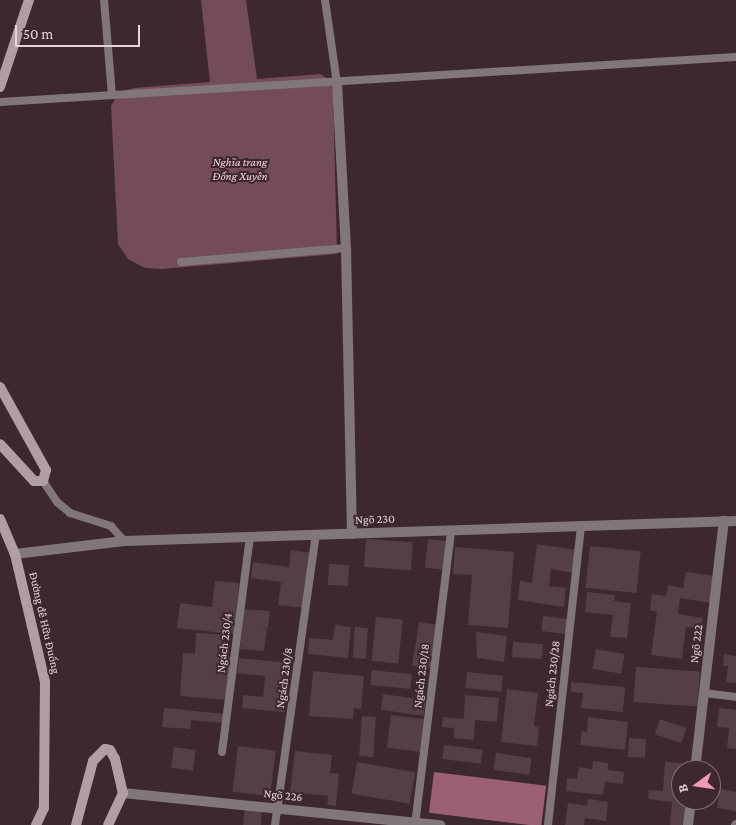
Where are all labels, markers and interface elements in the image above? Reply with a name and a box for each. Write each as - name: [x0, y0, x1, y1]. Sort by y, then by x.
- scale bar: [18, 15, 142, 47]
- text: 50 m: [23, 26, 53, 42]
- park label: Nghĩa trang Đổng Xuyên: [212, 156, 268, 184]
- street label: Ngõ 230: [355, 512, 395, 528]
- street label: Đường đê Hữu Đuống: [25, 571, 63, 675]
- street label: Ngách 230/4: [214, 612, 236, 674]
- street label: Ngõ 222: [687, 624, 707, 664]
- street label: Ngách 230/28: [542, 640, 564, 708]
- street label: Ngách 230/18: [411, 643, 433, 709]
- street label: Ngách 230/8: [274, 647, 296, 709]
- north arrow: [671, 760, 721, 810]
- text: B: [674, 782, 691, 794]
- street label: Ngõ 226: [263, 787, 303, 805]

